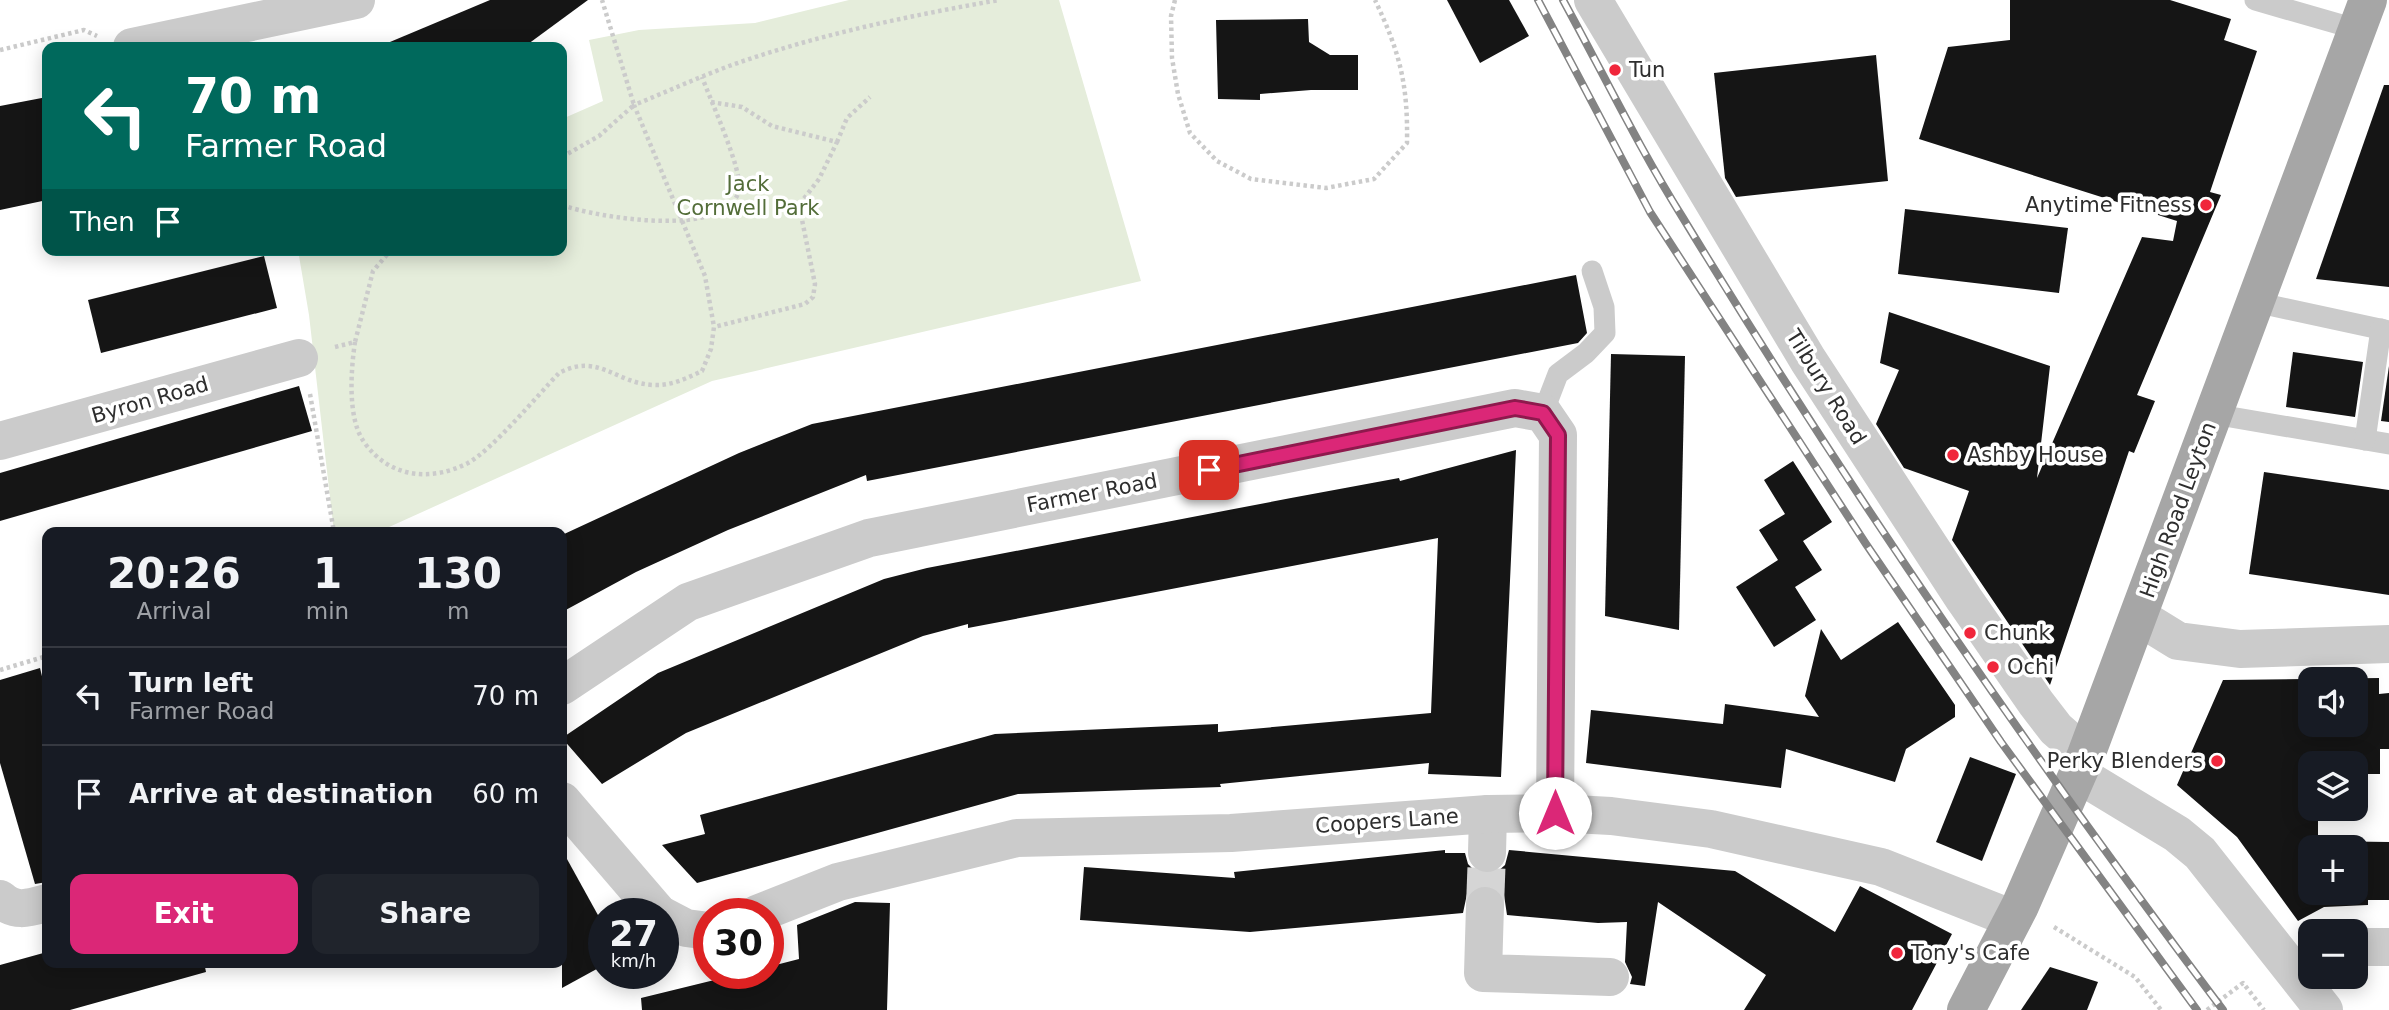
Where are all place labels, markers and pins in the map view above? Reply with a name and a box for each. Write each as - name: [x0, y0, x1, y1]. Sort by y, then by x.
- place label: Tun: [1628, 58, 1665, 82]
- marker: Tun: [1607, 62, 1623, 78]
- place label: Anytime Fitness: [2025, 193, 2192, 217]
- marker: Anytime Fitness: [2198, 197, 2214, 213]
- pin: [1179, 440, 1239, 500]
- place label: Ashby House: [1967, 443, 2104, 467]
- marker: Ashby House: [1945, 447, 1961, 463]
- place label: Chunk: [1984, 621, 2052, 645]
- marker: Chunk: [1962, 625, 1978, 641]
- place label: Ochi: [2007, 655, 2054, 679]
- marker: Ochi: [1985, 659, 2001, 675]
- place label: Perky Blenders: [2047, 749, 2203, 773]
- marker: Perky Blenders: [2209, 753, 2225, 769]
- place label: Tony's Cafe: [1910, 941, 2030, 965]
- marker: Tony's Cafe: [1889, 945, 1905, 961]

